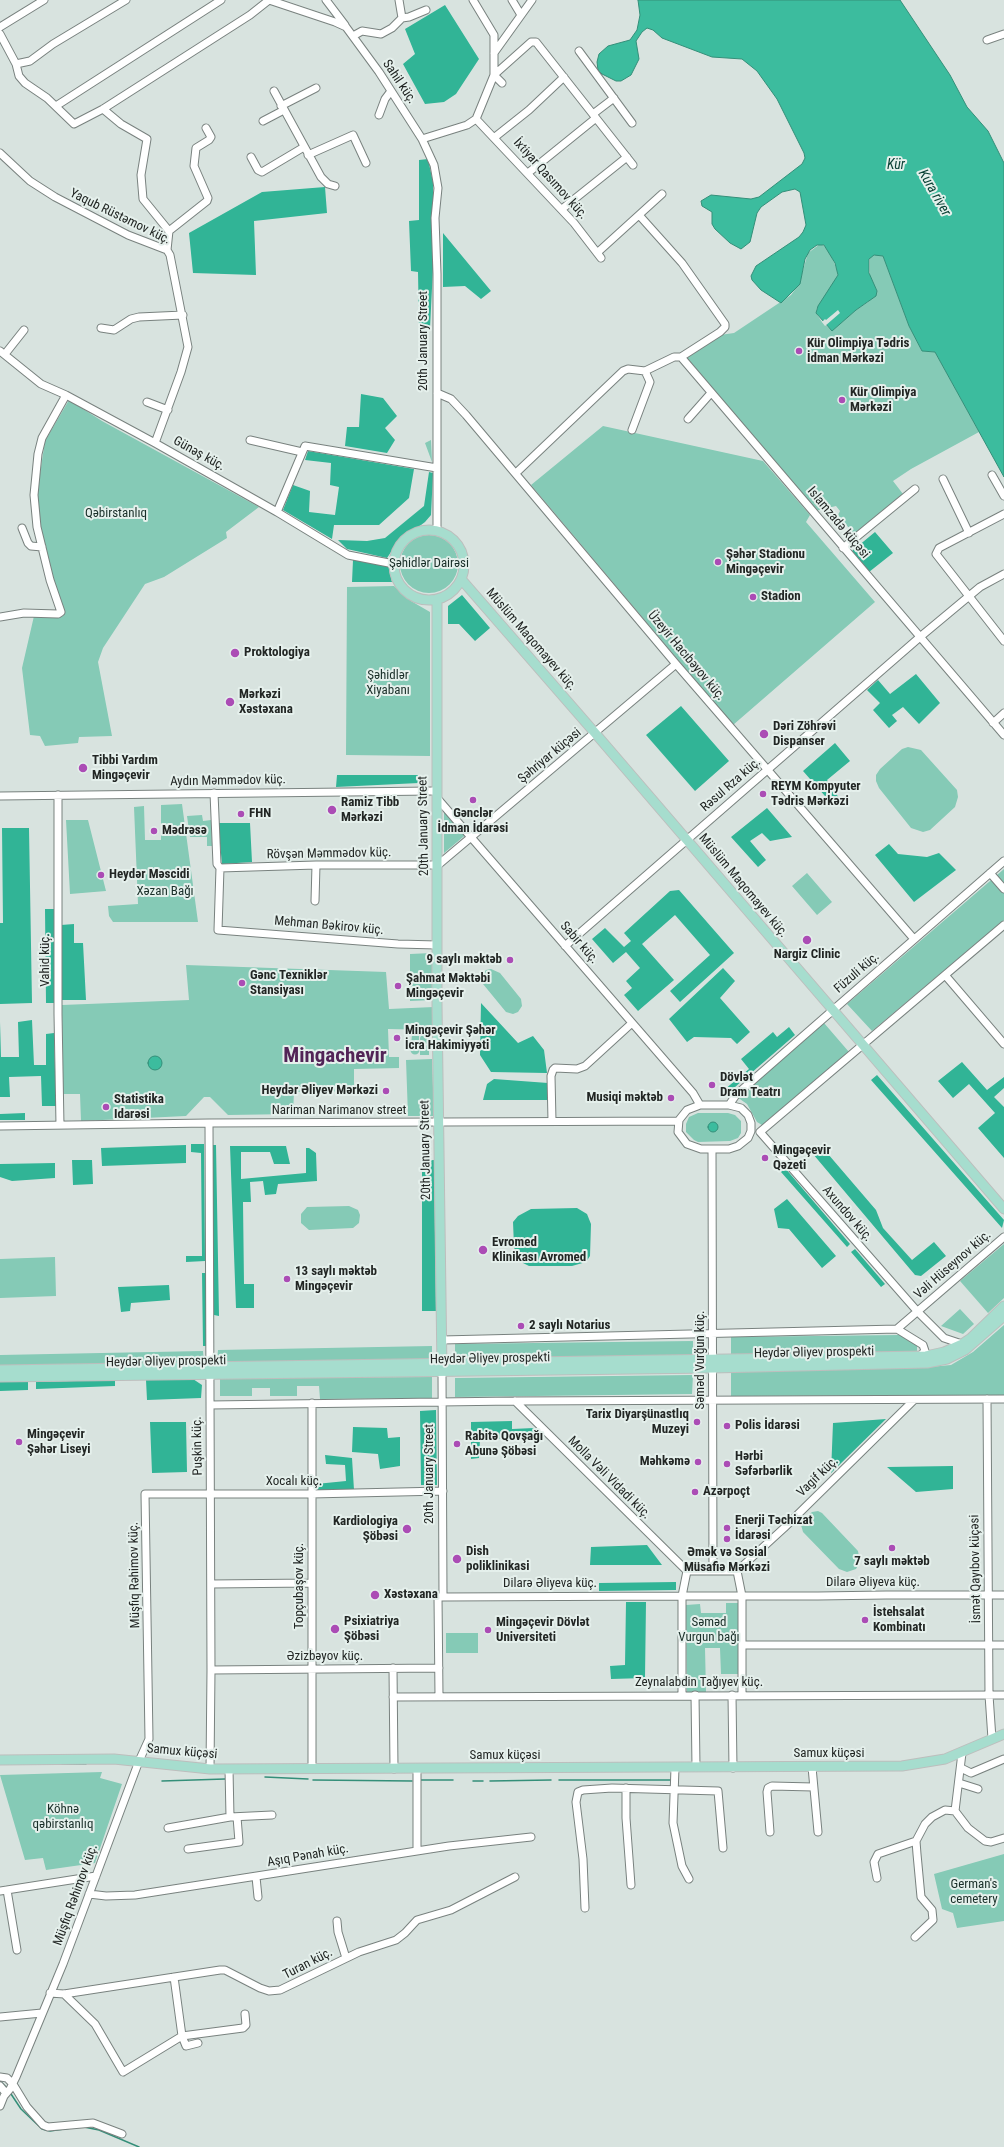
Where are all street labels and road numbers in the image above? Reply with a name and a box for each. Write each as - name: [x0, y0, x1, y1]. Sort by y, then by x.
- street label: Sahil küç.: [379, 57, 419, 107]
- street label: İxtiyar Qasımov küç.: [510, 135, 590, 223]
- street label: Yaqub Rüstəmov küç.: [67, 186, 173, 248]
- street label: 20th January Street: [416, 291, 432, 391]
- street label: Günəş küç.: [170, 433, 228, 475]
- street label: Islamzadə küçəsi: [804, 484, 872, 562]
- street label: Müslüm Maqomayev küç.: [482, 586, 580, 694]
- street label: Üzeyir Hacıbəyov küç.: [644, 608, 728, 704]
- street label: Şəhriyar küçəsi: [515, 725, 585, 787]
- street label: Rəsul Rza küç.: [698, 755, 764, 815]
- street label: Aydın Məmmədov küç.: [170, 772, 286, 790]
- street label: 20th January Street: [415, 776, 433, 876]
- street label: Müslüm Maqomayev küç.: [695, 831, 791, 941]
- street label: Rövşən Məmmədov küç.: [267, 845, 391, 863]
- street label: Mehman Bəkirov küç.: [274, 913, 384, 939]
- street label: Sabir küç.: [556, 919, 602, 967]
- street label: Vahid küç.: [38, 933, 54, 987]
- street label: Füzuli küç.: [831, 949, 883, 997]
- street label: 20th January Street: [417, 1100, 435, 1200]
- street label: Nariman Narimanov street: [272, 1103, 406, 1119]
- street label: Axundov küç.: [819, 1183, 875, 1245]
- street label: Vəli Hüseynov küç.: [911, 1227, 995, 1303]
- street label: Səməd Vurğun küç.: [693, 1311, 709, 1409]
- street label: Heydər Əliyev prospekti: [754, 1344, 874, 1362]
- street label: Heydər Əliyev prospekti: [430, 1350, 550, 1368]
- street label: Heydər Əliyev prospekti: [106, 1353, 226, 1371]
- street label: Puşkin küç.: [190, 1416, 206, 1476]
- street label: 20th January Street: [422, 1424, 438, 1524]
- street label: Molla Vəli Vidadi küç.: [564, 1433, 654, 1523]
- street label: Vagif küç.: [794, 1454, 842, 1500]
- street label: Xocalı küç.: [266, 1474, 322, 1490]
- street label: İsmət Qayıbov küçəsi: [967, 1514, 985, 1624]
- street label: Müşfiq Rəhimov küç.: [126, 1522, 144, 1628]
- street label: Topçubaşov küç.: [292, 1543, 308, 1629]
- street label: Dilarə Əliyeva küç.: [826, 1575, 920, 1591]
- street label: Dilarə Əliyeva küç.: [503, 1576, 597, 1592]
- street label: Əzizbəyov küç.: [287, 1649, 363, 1665]
- street label: Zeynalabdin Tağıyev küç.: [635, 1675, 763, 1691]
- street label: Samux küçəsi: [146, 1741, 218, 1763]
- street label: Samux küçəsi: [794, 1746, 864, 1762]
- street label: Samux küçəsi: [470, 1748, 540, 1764]
- street label: Aşıq Pənah küç.: [266, 1841, 350, 1871]
- street label: Müşfiq Rəhimov küç.: [50, 1842, 102, 1948]
- street label: Turan küç.: [281, 1945, 335, 1983]

